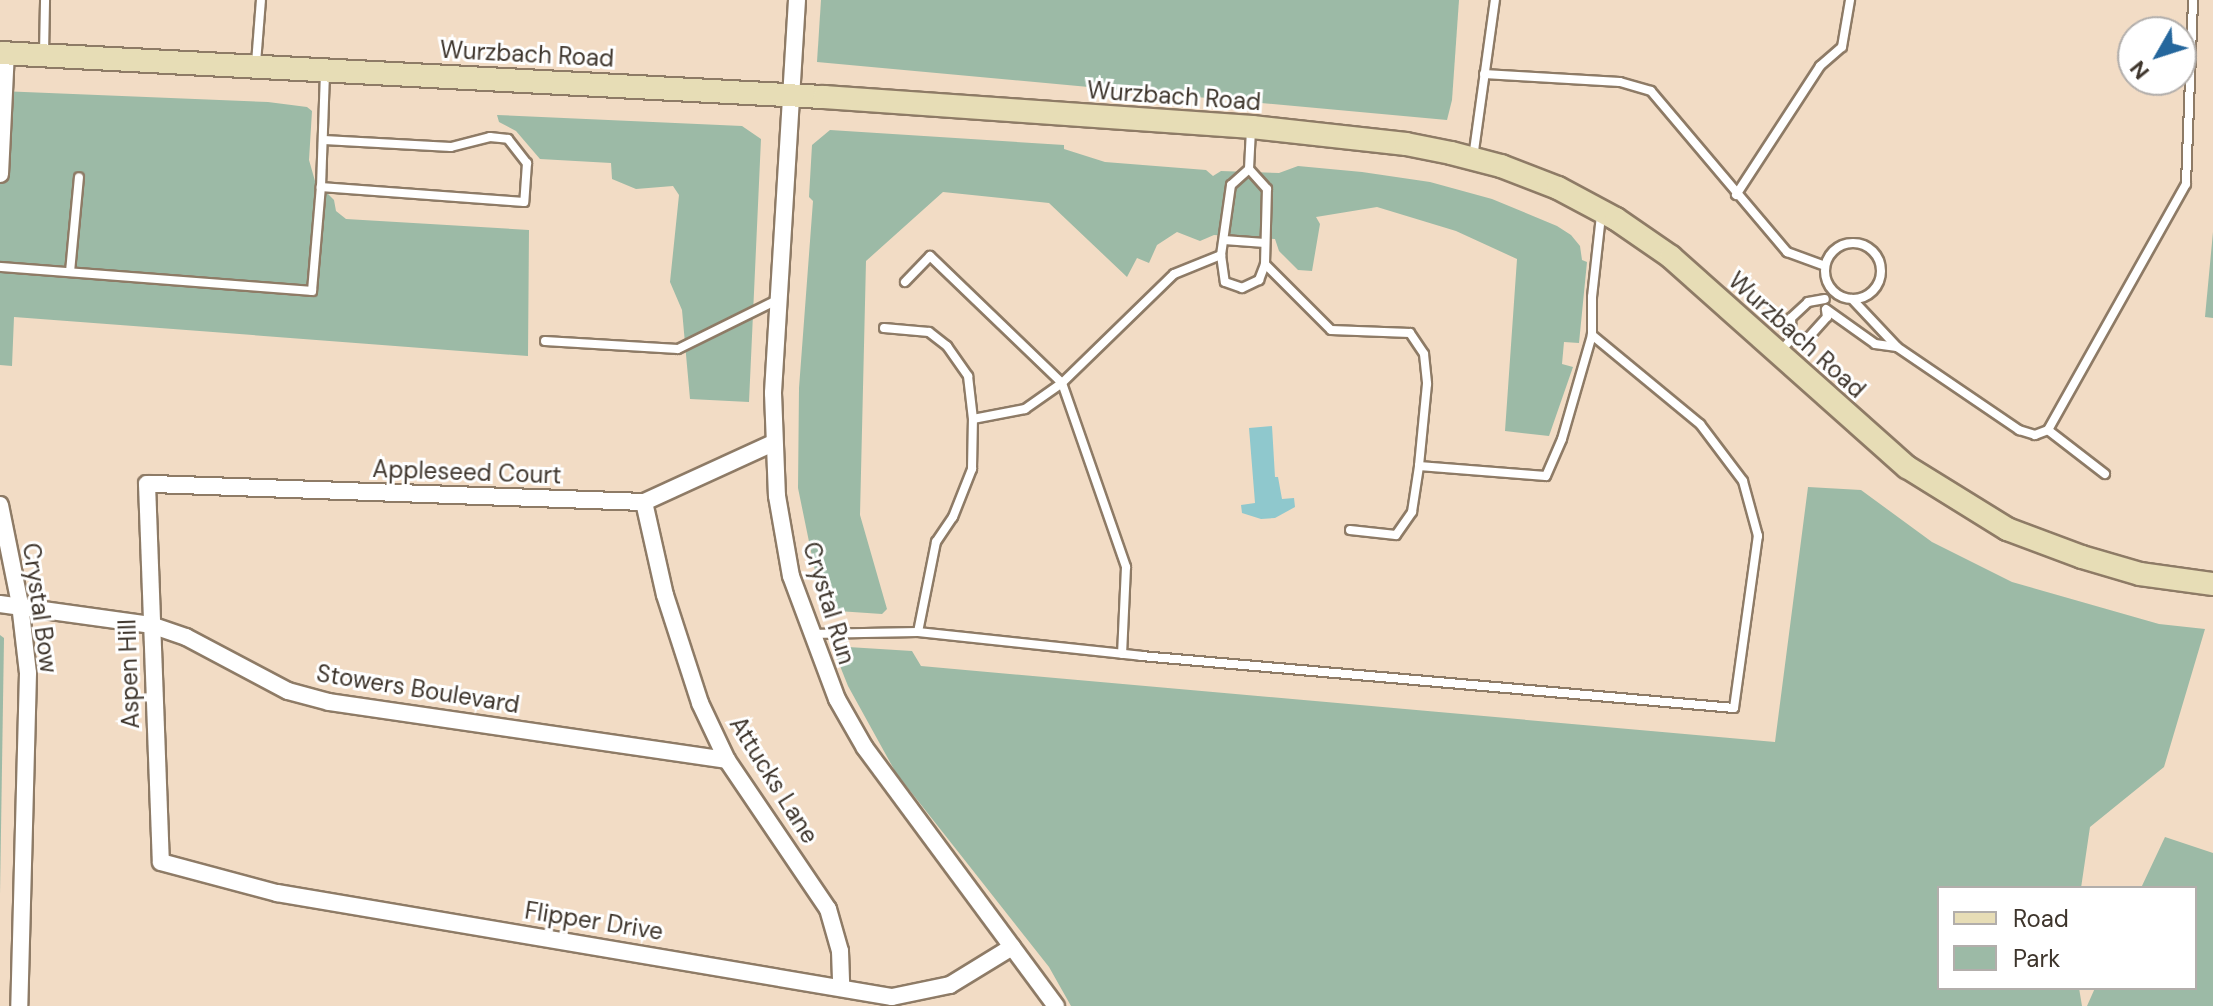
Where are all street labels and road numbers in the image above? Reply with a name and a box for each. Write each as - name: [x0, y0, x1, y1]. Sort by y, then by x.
- street label: Wurzbach Road: [439, 35, 615, 73]
- street label: Wurzbach Road: [1086, 76, 1262, 116]
- street label: Wurzbach Road: [1723, 266, 1871, 404]
- street label: Appleseed Court: [372, 454, 562, 490]
- street label: Crystal Run: [797, 538, 861, 668]
- street label: Crystal Bow: [17, 541, 63, 675]
- street label: Aspen Hill: [113, 619, 145, 729]
- street label: Stowers Boulevard: [314, 659, 522, 719]
- street label: Attucks Lane: [724, 711, 824, 849]
- street label: Flipper Drive: [523, 896, 665, 946]

